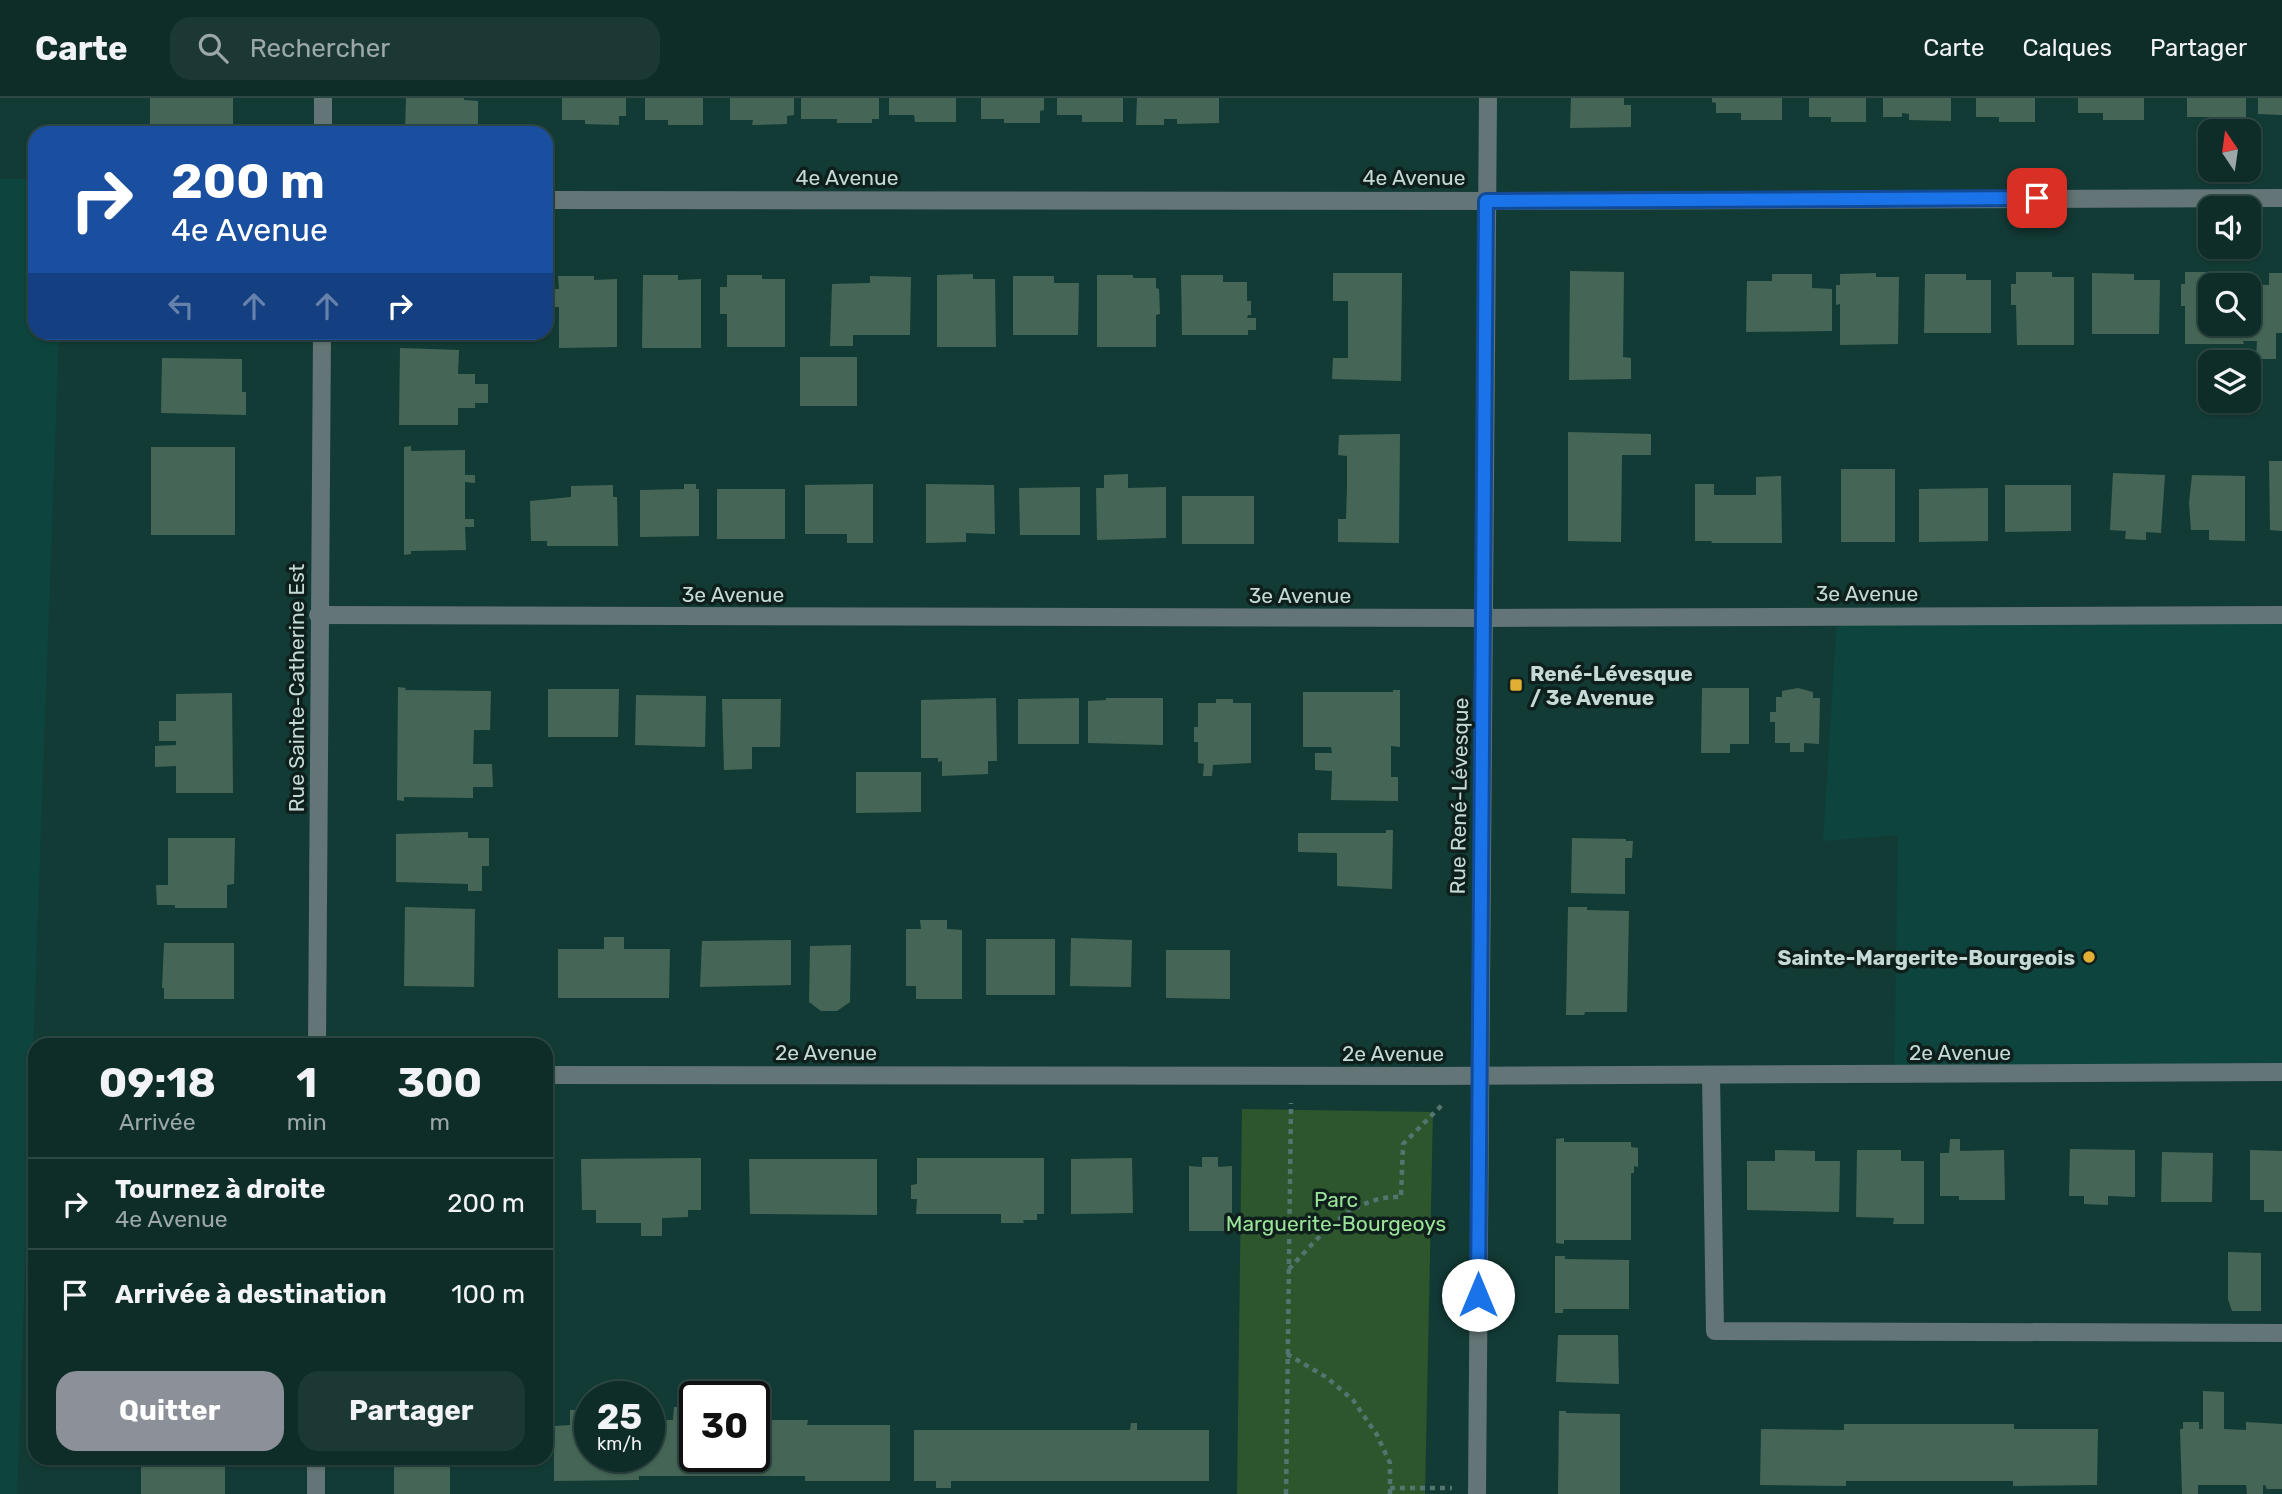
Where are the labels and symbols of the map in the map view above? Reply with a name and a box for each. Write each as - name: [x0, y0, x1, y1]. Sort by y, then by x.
- north arrow: [2198, 119, 2261, 182]
- street label: 4e Avenue: [796, 165, 898, 190]
- street label: 4e Avenue: [1363, 165, 1465, 190]
- pin: [2007, 168, 2067, 228]
- street label: Rue Sainte-Catherine Est: [284, 564, 309, 812]
- street label: 3e Avenue: [1816, 581, 1918, 606]
- street label: 3e Avenue: [682, 582, 784, 607]
- street label: 3e Avenue: [1249, 583, 1351, 608]
- place label: René-Lévesque / 3e Avenue: [1530, 661, 1693, 710]
- marker: René-Lévesque / 3e Avenue: [1508, 677, 1524, 693]
- street label: Rue René-Lévesque: [1445, 697, 1473, 895]
- place label: Sainte-Margerite-Bourgeois: [1778, 945, 2075, 970]
- marker: Sainte-Margerite-Bourgeois: [2081, 949, 2097, 965]
- street label: 2e Avenue: [775, 1040, 877, 1065]
- street label: 2e Avenue: [1909, 1040, 2011, 1065]
- street label: 2e Avenue: [1342, 1041, 1444, 1066]
- park label: Parc Marguerite-Bourgeoys: [1226, 1187, 1446, 1236]
- position arrow: [1441, 1258, 1515, 1332]
- speed limit sign: 30: [679, 1381, 770, 1472]

